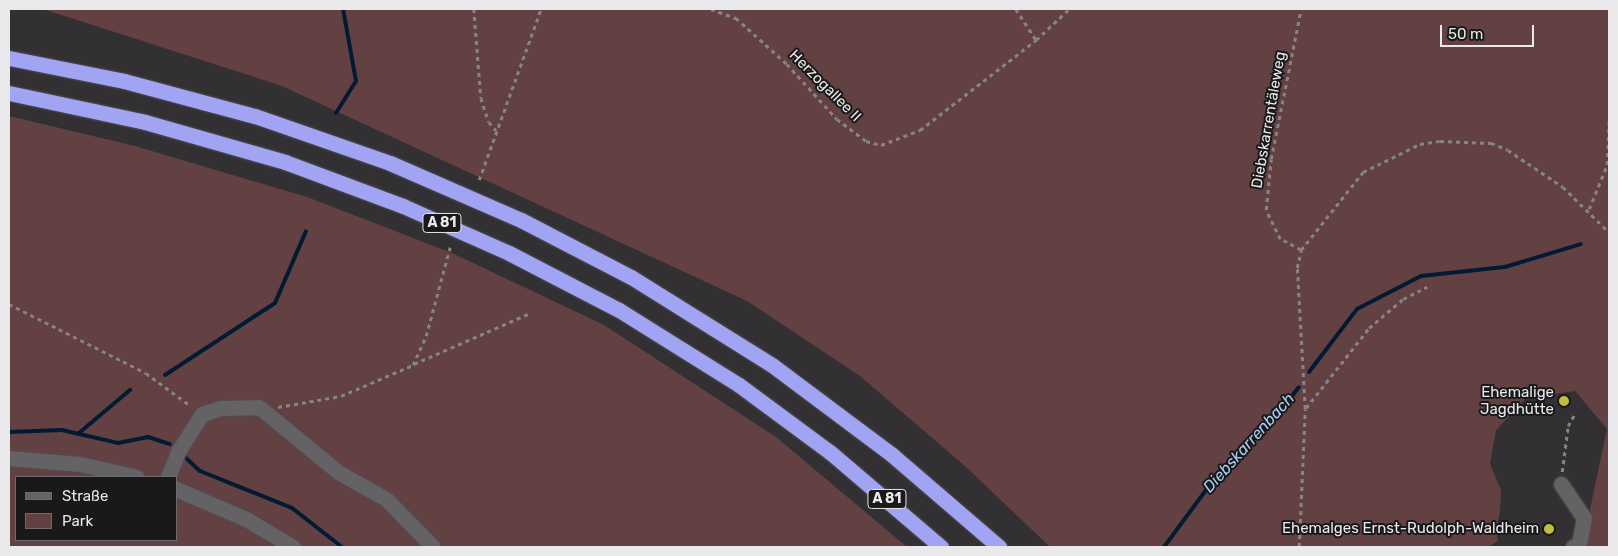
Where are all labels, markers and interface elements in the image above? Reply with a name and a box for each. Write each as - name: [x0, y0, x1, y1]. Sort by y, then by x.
- scale bar: [1443, 15, 1537, 47]
- text: 50 m: [1448, 25, 1483, 43]
- street label: Herzogallee II: [785, 46, 865, 126]
- street label: Diebskarrentäleweg: [1248, 50, 1290, 190]
- road number: A 81: [422, 212, 462, 234]
- place label: Ehemalige Jagdhütte: [1480, 383, 1554, 418]
- water label: Diebskarrenbach: [1199, 389, 1299, 497]
- marker: Ehemalige Jagdhütte: [1558, 395, 1570, 407]
- legend: [15, 476, 178, 541]
- text: Straße: [62, 487, 108, 505]
- road number: A 81: [867, 488, 907, 510]
- text: Park: [62, 512, 93, 530]
- place label: Ehemalges Ernst-Rudolph-Waldheim: [1282, 520, 1539, 538]
- marker: Ehemalges Ernst-Rudolph-Waldheim: [1543, 523, 1555, 535]

